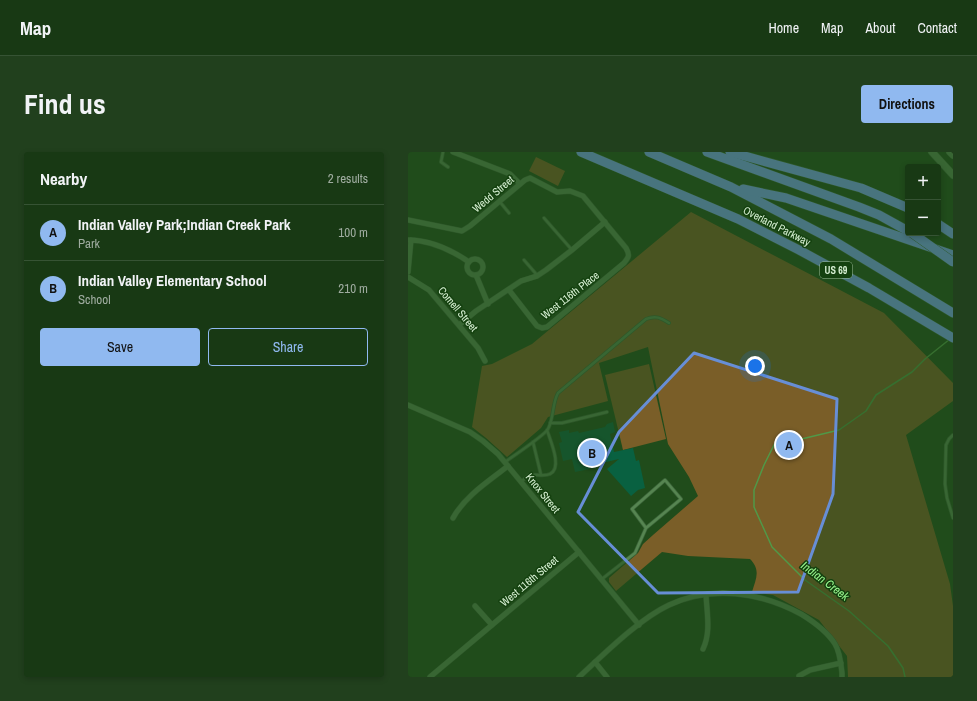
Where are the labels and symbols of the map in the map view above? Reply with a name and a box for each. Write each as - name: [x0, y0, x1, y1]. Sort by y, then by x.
- street label: Wedd Street: [469, 172, 517, 215]
- street label: Overland Parkway: [741, 203, 813, 249]
- road number: US 69: [820, 262, 852, 278]
- street label: West 116th Place: [538, 268, 602, 322]
- street label: Comell Street: [435, 284, 481, 335]
- your location: [745, 356, 765, 376]
- pin: A: [776, 430, 802, 460]
- pin: B: [579, 438, 605, 468]
- street label: Knox Street: [523, 470, 564, 516]
- street label: West 116th Street: [497, 552, 561, 609]
- water label: Indian Creek: [798, 558, 853, 605]

